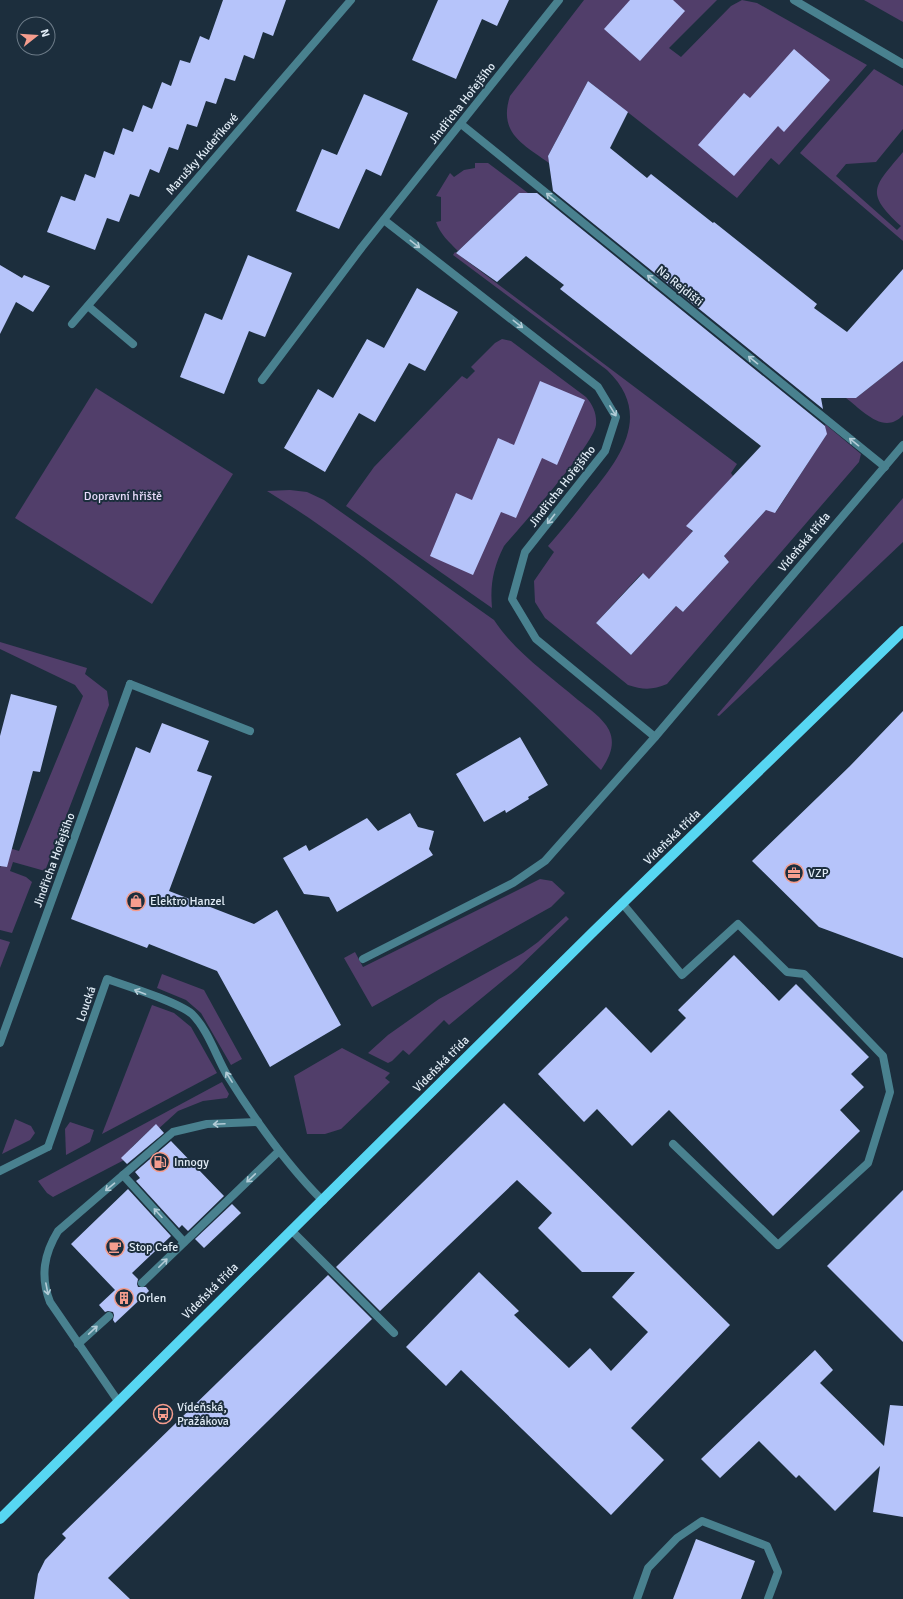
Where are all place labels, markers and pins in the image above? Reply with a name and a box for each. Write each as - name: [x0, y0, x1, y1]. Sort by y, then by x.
- office icon: VZP: [783, 862, 805, 884]
- place label: VZP: [808, 866, 829, 881]
- shop icon: Elektro Hanzel: [125, 890, 147, 912]
- place label: Elektro Hanzel: [150, 894, 225, 909]
- fuel station icon: Innogy: [149, 1151, 171, 1173]
- place label: Innogy: [174, 1155, 209, 1170]
- cafe icon: Stop Cafe: [104, 1236, 126, 1258]
- place label: Stop Cafe: [129, 1240, 178, 1255]
- building icon: Orlen: [113, 1287, 135, 1309]
- place label: Orlen: [138, 1291, 166, 1306]
- place label: Vídeňská, Pražákova: [177, 1400, 229, 1429]
- bus stop icon: Vídeňská, Pražákova: [152, 1403, 174, 1425]

